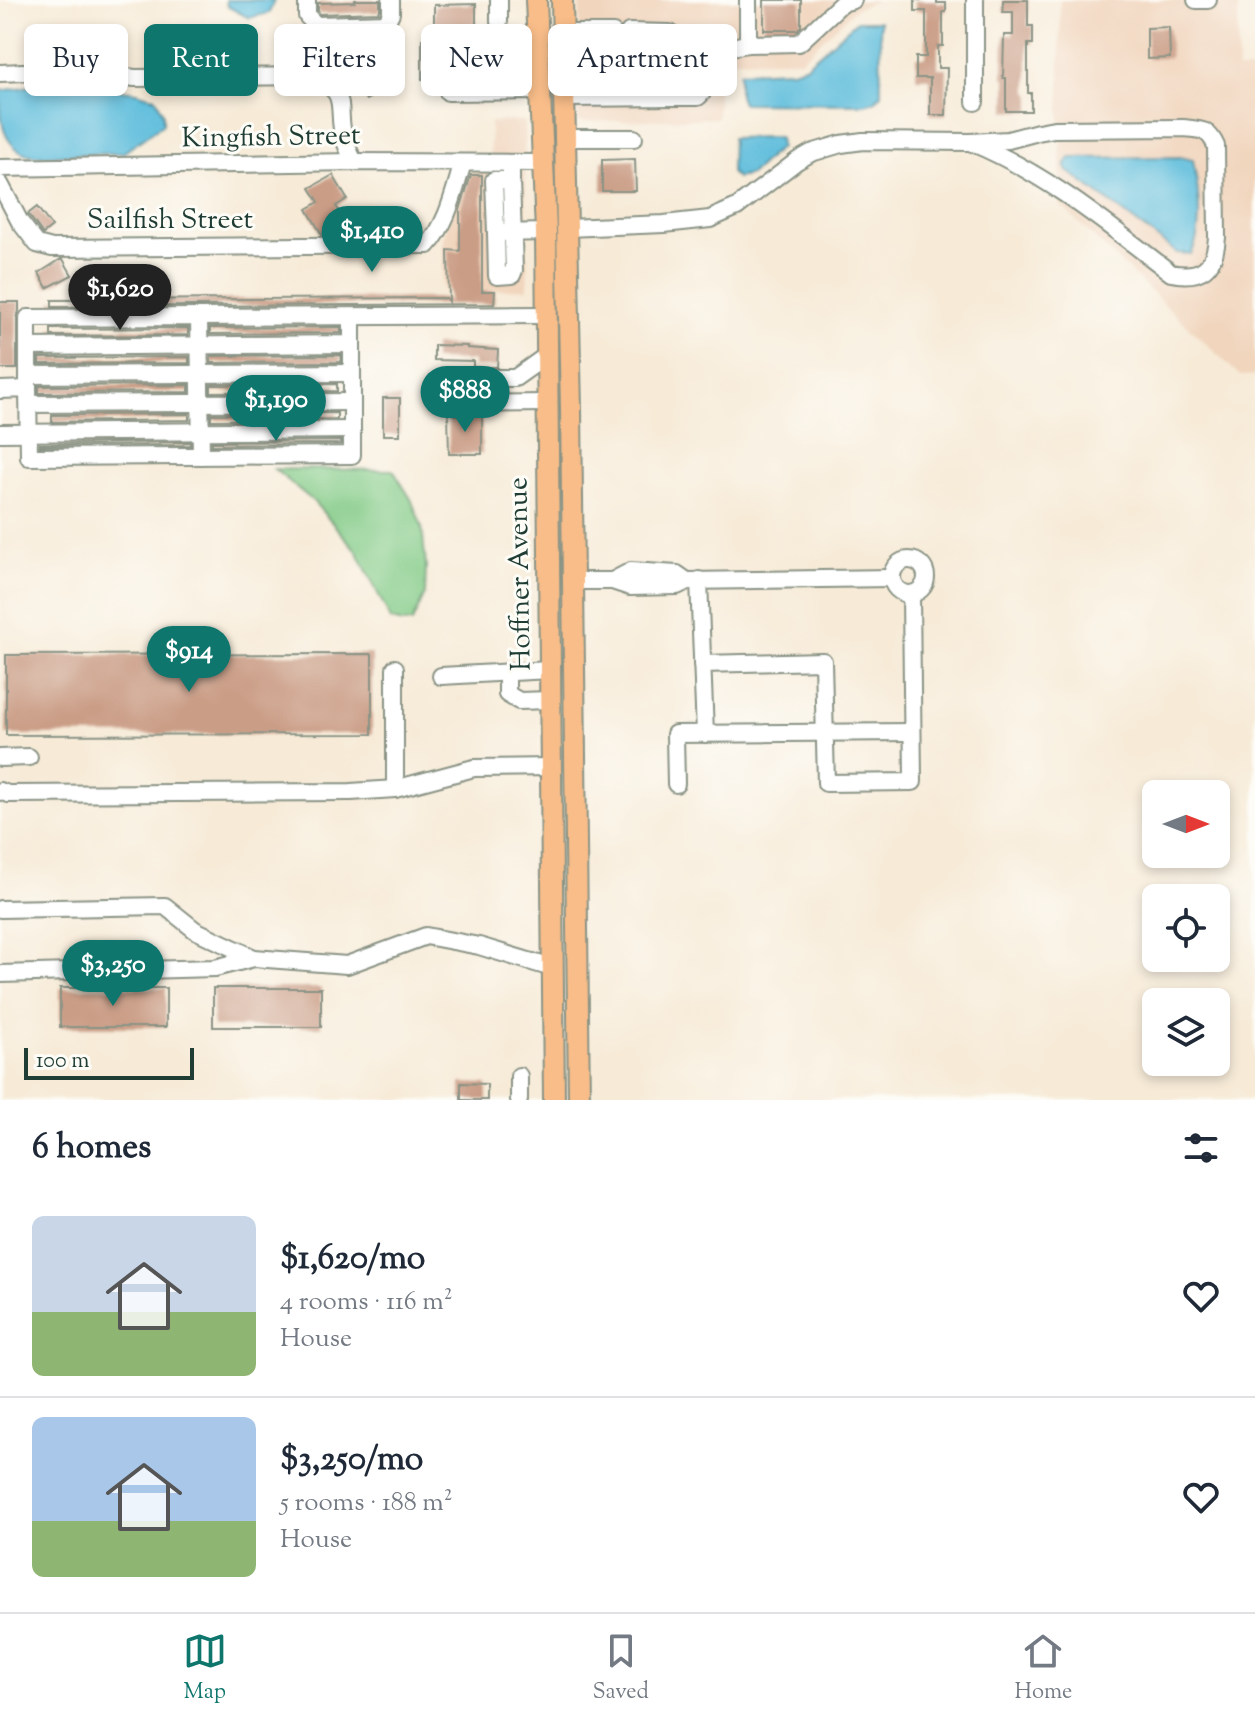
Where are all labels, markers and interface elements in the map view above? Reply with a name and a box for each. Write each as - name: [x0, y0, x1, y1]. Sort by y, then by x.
- chip: Buy: [24, 24, 128, 96]
- chip: Rent: [144, 24, 258, 96]
- chip: Filters: [274, 24, 405, 96]
- chip: New: [421, 24, 532, 96]
- chip: Apartment: [548, 24, 737, 96]
- street label: Kingfish Street: [181, 116, 361, 160]
- street label: Sailfish Street: [87, 201, 254, 241]
- pin: $1,410: [307, 206, 437, 274]
- text: $1,410: [340, 213, 404, 250]
- pin: $1,620: [55, 264, 185, 332]
- text: $1,620: [86, 271, 154, 308]
- pin: $888: [418, 366, 512, 434]
- text: $888: [439, 373, 491, 410]
- pin: $1,190: [211, 375, 341, 443]
- text: $1,190: [244, 382, 308, 419]
- street label: Hoffner Avenue: [499, 477, 543, 671]
- pin: $914: [142, 626, 236, 694]
- text: $914: [165, 633, 213, 670]
- north arrow: [1142, 780, 1230, 868]
- map controls: [1142, 780, 1230, 1076]
- button: locate: [1142, 884, 1230, 972]
- pin: $3,250: [48, 940, 178, 1008]
- text: $3,250: [80, 947, 146, 984]
- button: layers: [1142, 988, 1230, 1076]
- scale bar: [24, 1044, 194, 1080]
- text: 100 m: [36, 1046, 89, 1078]
- text: 6 homes: [32, 1124, 151, 1173]
- icon: filters: [1179, 1126, 1223, 1170]
- text: $1,620/mo: [280, 1235, 425, 1284]
- icon: home: [96, 1248, 192, 1344]
- icon: heart: [1179, 1274, 1223, 1318]
- text: 4 rooms · 116 m²: [280, 1284, 453, 1321]
- text: House: [280, 1321, 352, 1358]
- text: $3,250/mo: [280, 1436, 423, 1485]
- icon: home: [96, 1449, 192, 1545]
- icon: heart: [1179, 1475, 1223, 1519]
- text: 5 rooms · 188 m²: [280, 1485, 453, 1522]
- text: House: [280, 1522, 352, 1559]
- tab: Map: [183, 1629, 227, 1709]
- tab: Saved: [592, 1629, 649, 1709]
- tab: Home: [1015, 1629, 1072, 1709]

